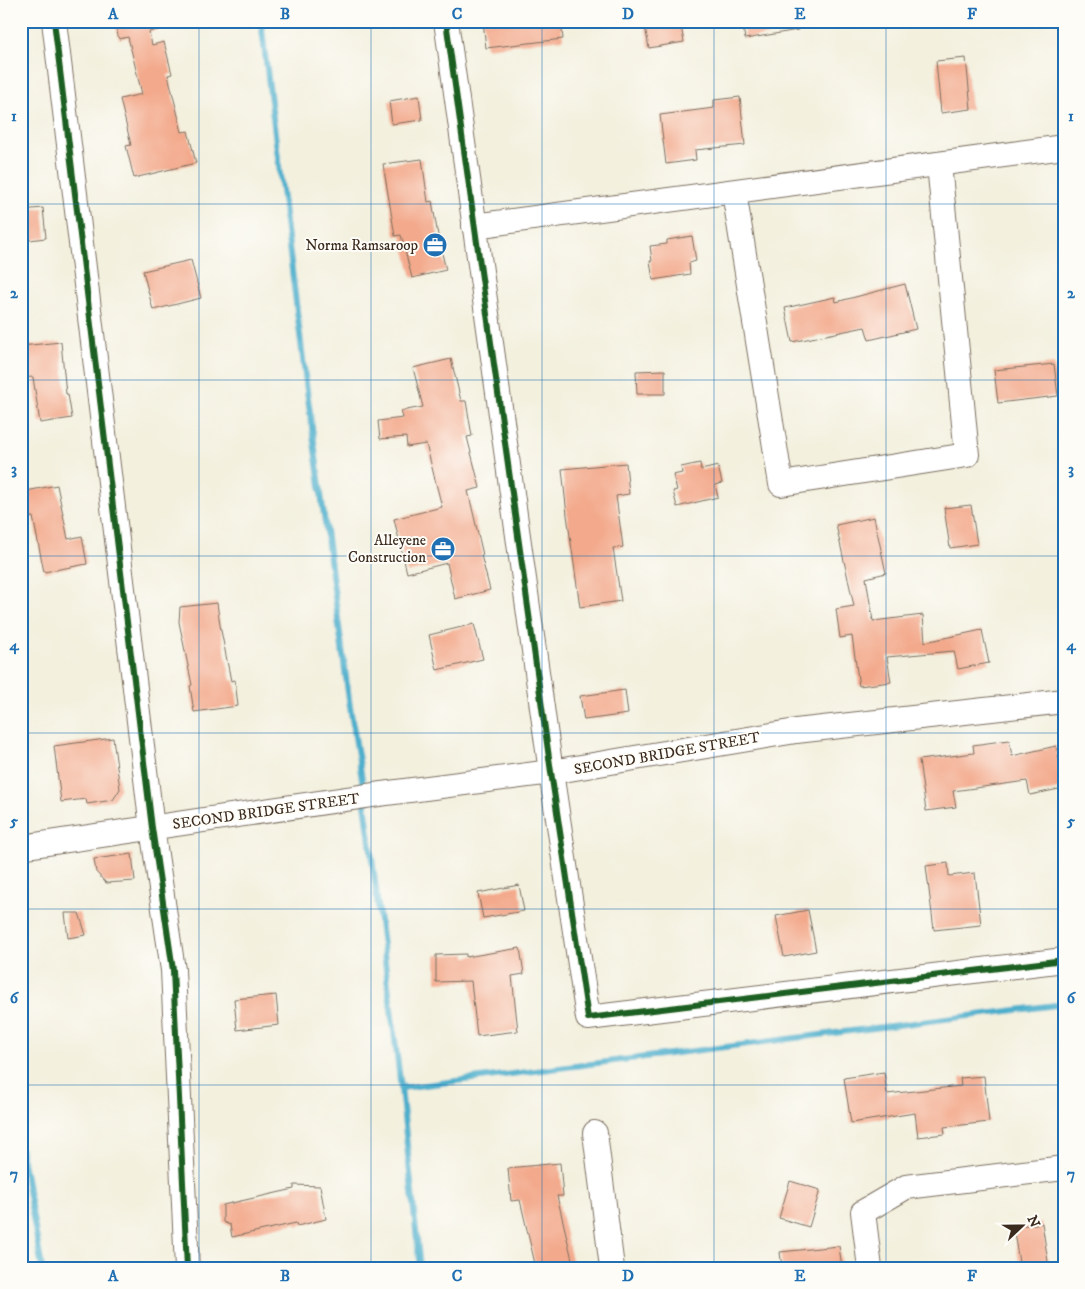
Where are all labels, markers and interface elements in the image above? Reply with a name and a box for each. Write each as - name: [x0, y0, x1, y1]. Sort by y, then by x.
- text: A: [107, 4, 119, 24]
- text: B: [280, 4, 290, 24]
- text: C: [452, 4, 462, 24]
- text: D: [622, 4, 634, 24]
- text: E: [794, 4, 806, 24]
- text: F: [967, 4, 977, 24]
- text: 1: [11, 106, 17, 126]
- text: 1: [1068, 106, 1074, 126]
- office icon: Norma Ramsaroop: [422, 232, 448, 258]
- place label: Norma Ramsaroop: [306, 236, 418, 255]
- text: 2: [10, 283, 19, 303]
- text: 2: [1067, 283, 1076, 303]
- text: 3: [11, 459, 17, 479]
- text: 3: [1068, 459, 1074, 479]
- place label: Alleyene Construction: [348, 531, 426, 567]
- office icon: Alleyene Construction: [430, 536, 456, 562]
- text: 4: [8, 635, 19, 655]
- text: 4: [1065, 635, 1076, 655]
- street label: SECOND BRIDGE STREET: [573, 728, 762, 779]
- street label: SECOND BRIDGE STREET: [171, 789, 361, 834]
- text: 5: [9, 811, 18, 831]
- text: 5: [1066, 811, 1075, 831]
- text: 6: [10, 988, 20, 1008]
- text: 6: [1067, 988, 1077, 1008]
- text: 7: [10, 1164, 18, 1184]
- text: 7: [1067, 1164, 1075, 1184]
- north arrow: [998, 1202, 1048, 1252]
- text: N: [1023, 1213, 1044, 1231]
- text: A: [107, 1266, 119, 1286]
- text: B: [280, 1266, 290, 1286]
- text: C: [452, 1266, 462, 1286]
- text: D: [622, 1266, 634, 1286]
- text: E: [794, 1266, 806, 1286]
- text: F: [967, 1266, 977, 1286]

